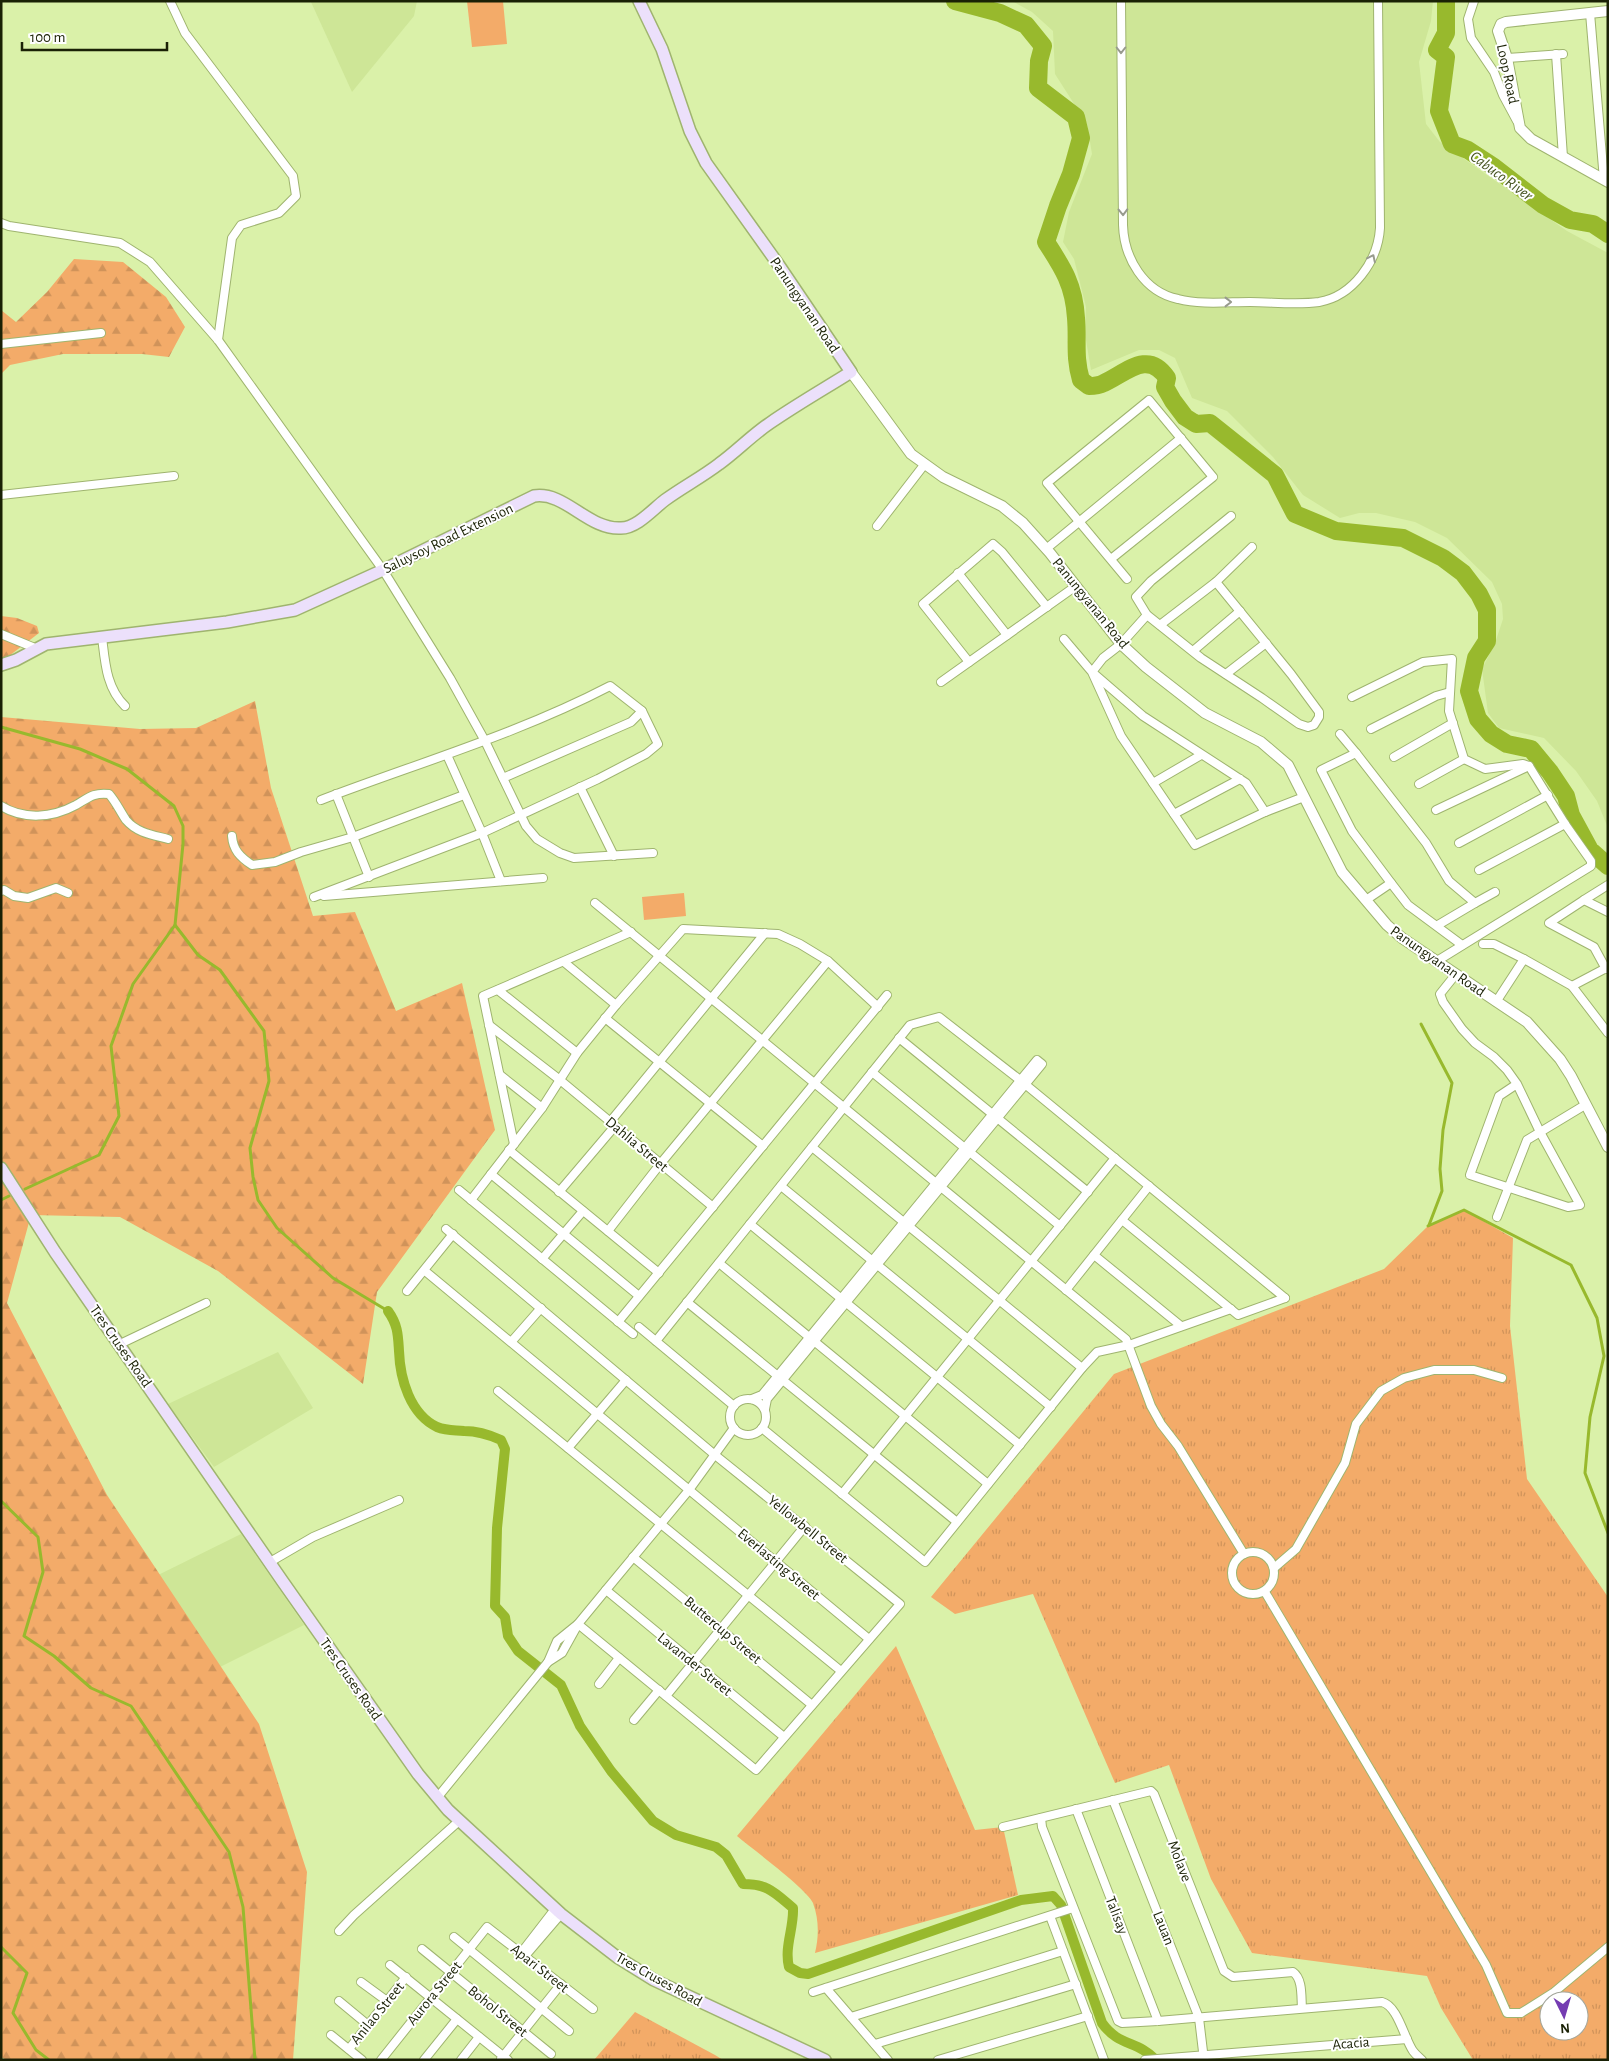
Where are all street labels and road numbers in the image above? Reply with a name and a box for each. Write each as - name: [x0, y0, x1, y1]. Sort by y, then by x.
- street label: Loop Road: [1494, 43, 1521, 106]
- street label: Panungyanan Road: [767, 255, 842, 356]
- street label: Saluysoy Road Extension: [381, 501, 515, 576]
- street label: Panungyanan Road: [1050, 555, 1132, 652]
- street label: Panungyanan Road: [1388, 923, 1488, 1000]
- street label: Dahlia Street: [603, 1114, 671, 1175]
- street label: Tres Cruses Road: [87, 1302, 155, 1390]
- street label: Yellowbell Street: [765, 1493, 851, 1566]
- street label: Everlasting Street: [735, 1526, 823, 1603]
- street label: Buttercup Street: [681, 1594, 764, 1667]
- street label: Lavander Street: [655, 1630, 735, 1699]
- street label: Tres Cruses Road: [317, 1635, 385, 1723]
- street label: Molave: [1165, 1839, 1194, 1884]
- street label: Talisay: [1102, 1894, 1131, 1937]
- street label: Lauan: [1150, 1909, 1177, 1947]
- street label: Apari Street: [508, 1941, 572, 1996]
- street label: Tres Cruses Road: [613, 1949, 705, 2009]
- street label: Aurora Street: [404, 1958, 465, 2028]
- street label: Anilao Street: [348, 1979, 407, 2047]
- street label: Bohol Street: [465, 1983, 531, 2040]
- street label: Acacia: [1332, 2034, 1370, 2053]

